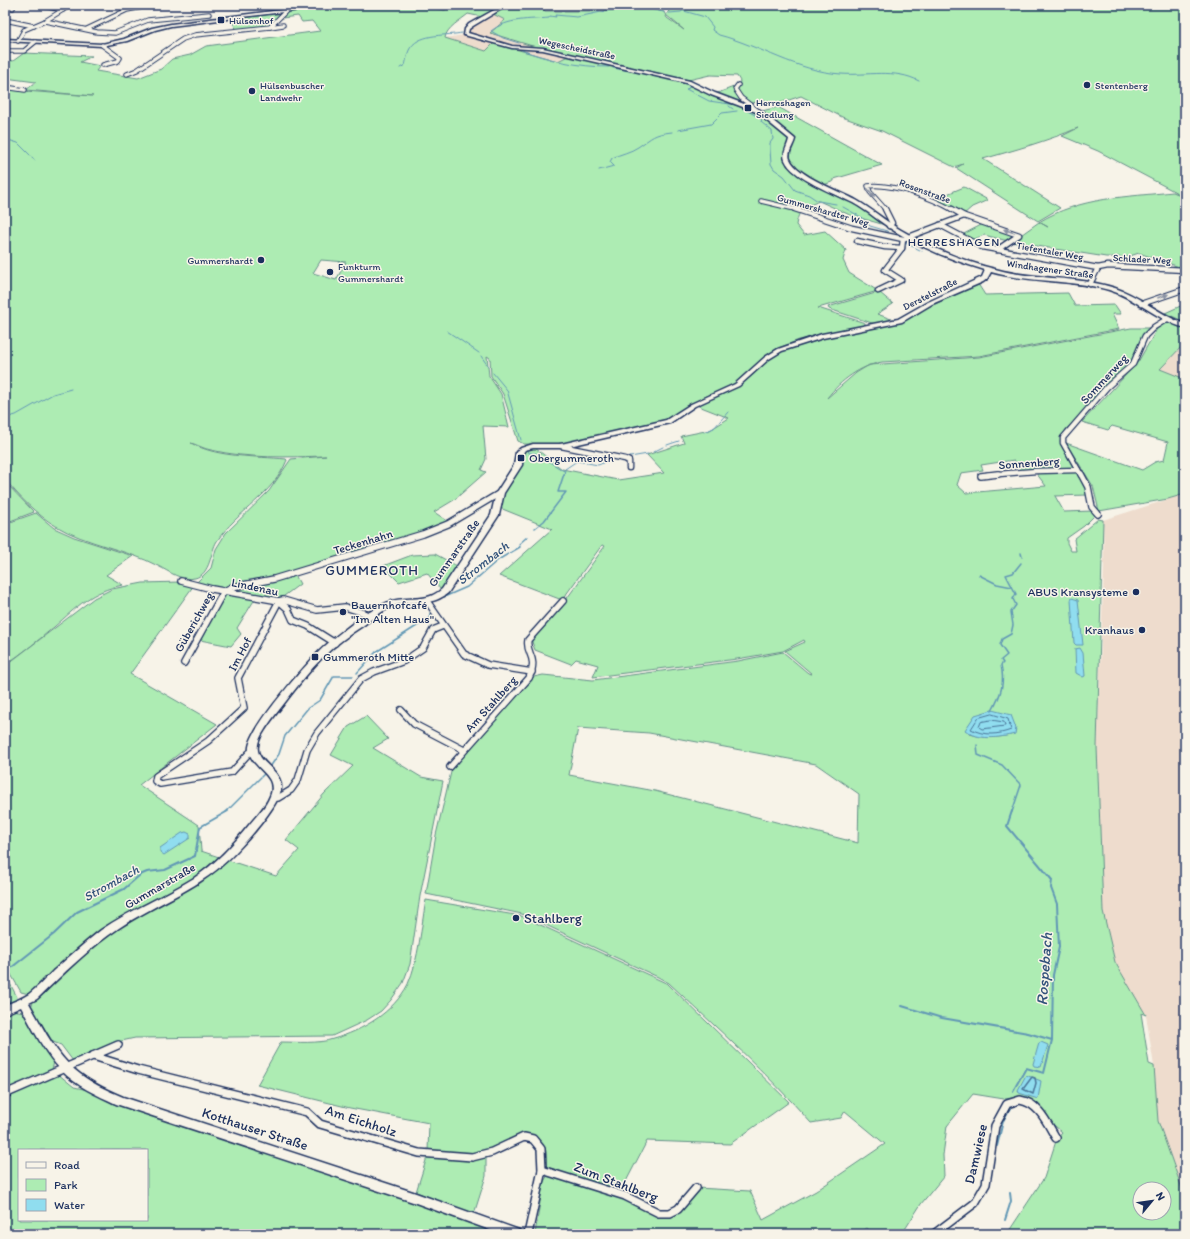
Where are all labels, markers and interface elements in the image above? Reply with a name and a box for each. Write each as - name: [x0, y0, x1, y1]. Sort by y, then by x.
- place label: Hülsenhof: [229, 14, 274, 27]
- marker: Hülsenhof: [216, 15, 226, 25]
- street label: Wegescheidstraße: [537, 34, 617, 63]
- place label: Hülsenbuscher Landwehr: [260, 79, 324, 104]
- place label: Stentenberg: [1095, 79, 1149, 92]
- marker: Stentenberg: [1082, 80, 1092, 90]
- marker: Hülsenbuscher Landwehr: [247, 86, 257, 96]
- place label: Herreshagen Siedlung: [756, 96, 811, 121]
- marker: Herreshagen Siedlung: [743, 103, 753, 113]
- street label: Rosenstraße: [898, 176, 953, 206]
- one-way arrow: [867, 188, 876, 198]
- street label: Gummershardter Weg: [776, 191, 871, 230]
- one-way arrow: [1002, 228, 1014, 234]
- district label: HERRESHAGEN: [908, 235, 1000, 249]
- street label: Tiefentaler Weg: [1015, 239, 1085, 263]
- street label: Schlader Weg: [1113, 251, 1172, 267]
- place label: Gummershardt: [187, 254, 253, 267]
- marker: Gummershardt: [256, 255, 266, 265]
- street label: Windhagener Straße: [1006, 256, 1094, 282]
- place label: Funkturm Gummershardt: [338, 260, 404, 285]
- marker: Funkturm Gummershardt: [325, 267, 335, 277]
- street label: Derstelstraße: [901, 275, 960, 313]
- one-way arrow: [1157, 293, 1169, 299]
- street label: Sommerweg: [1077, 350, 1131, 407]
- place label: Obergummeroth: [529, 451, 614, 465]
- marker: Obergummeroth: [516, 453, 526, 463]
- street label: Sonnenberg: [998, 454, 1061, 472]
- street label: Gummarstraße: [426, 516, 483, 589]
- street label: Teckenhahn: [332, 526, 394, 558]
- water label: Strombach: [454, 538, 512, 588]
- district label: GUMMEROTH: [325, 562, 419, 579]
- street label: Lindenau: [230, 575, 280, 599]
- place label: ABUS Kransysteme: [1028, 585, 1128, 599]
- marker: ABUS Kransysteme: [1131, 587, 1141, 597]
- street label: Güberichweg: [172, 589, 217, 655]
- place label: Bauernhofcafé "Im Alten Haus": [351, 598, 434, 626]
- marker: Bauernhofcafé "Im Alten Haus": [338, 607, 348, 617]
- place label: Kranhaus: [1085, 623, 1134, 637]
- marker: Kranhaus: [1137, 625, 1147, 635]
- street label: Im Hof: [225, 634, 255, 673]
- place label: Gummeroth Mitte: [323, 650, 415, 664]
- marker: Gummeroth Mitte: [310, 652, 320, 662]
- street label: Am Stahlberg: [462, 672, 520, 735]
- street label: Gummarstraße: [122, 860, 198, 912]
- water label: Strombach: [81, 862, 141, 904]
- place label: Stahlberg: [524, 910, 583, 927]
- marker: Stahlberg: [511, 913, 521, 923]
- water label: Rospebach: [1032, 931, 1056, 1006]
- street label: Am Eichholz: [323, 1101, 399, 1141]
- street label: Kotthauser Straße: [200, 1104, 310, 1154]
- street label: Damwiese: [961, 1122, 991, 1186]
- legend: [18, 1149, 148, 1221]
- text: Road: [54, 1158, 80, 1172]
- street label: Zum Stahlberg: [571, 1158, 661, 1206]
- text: Park: [54, 1178, 78, 1192]
- north arrow: [1132, 1181, 1172, 1221]
- text: N: [1153, 1190, 1168, 1203]
- text: Water: [54, 1198, 85, 1212]

